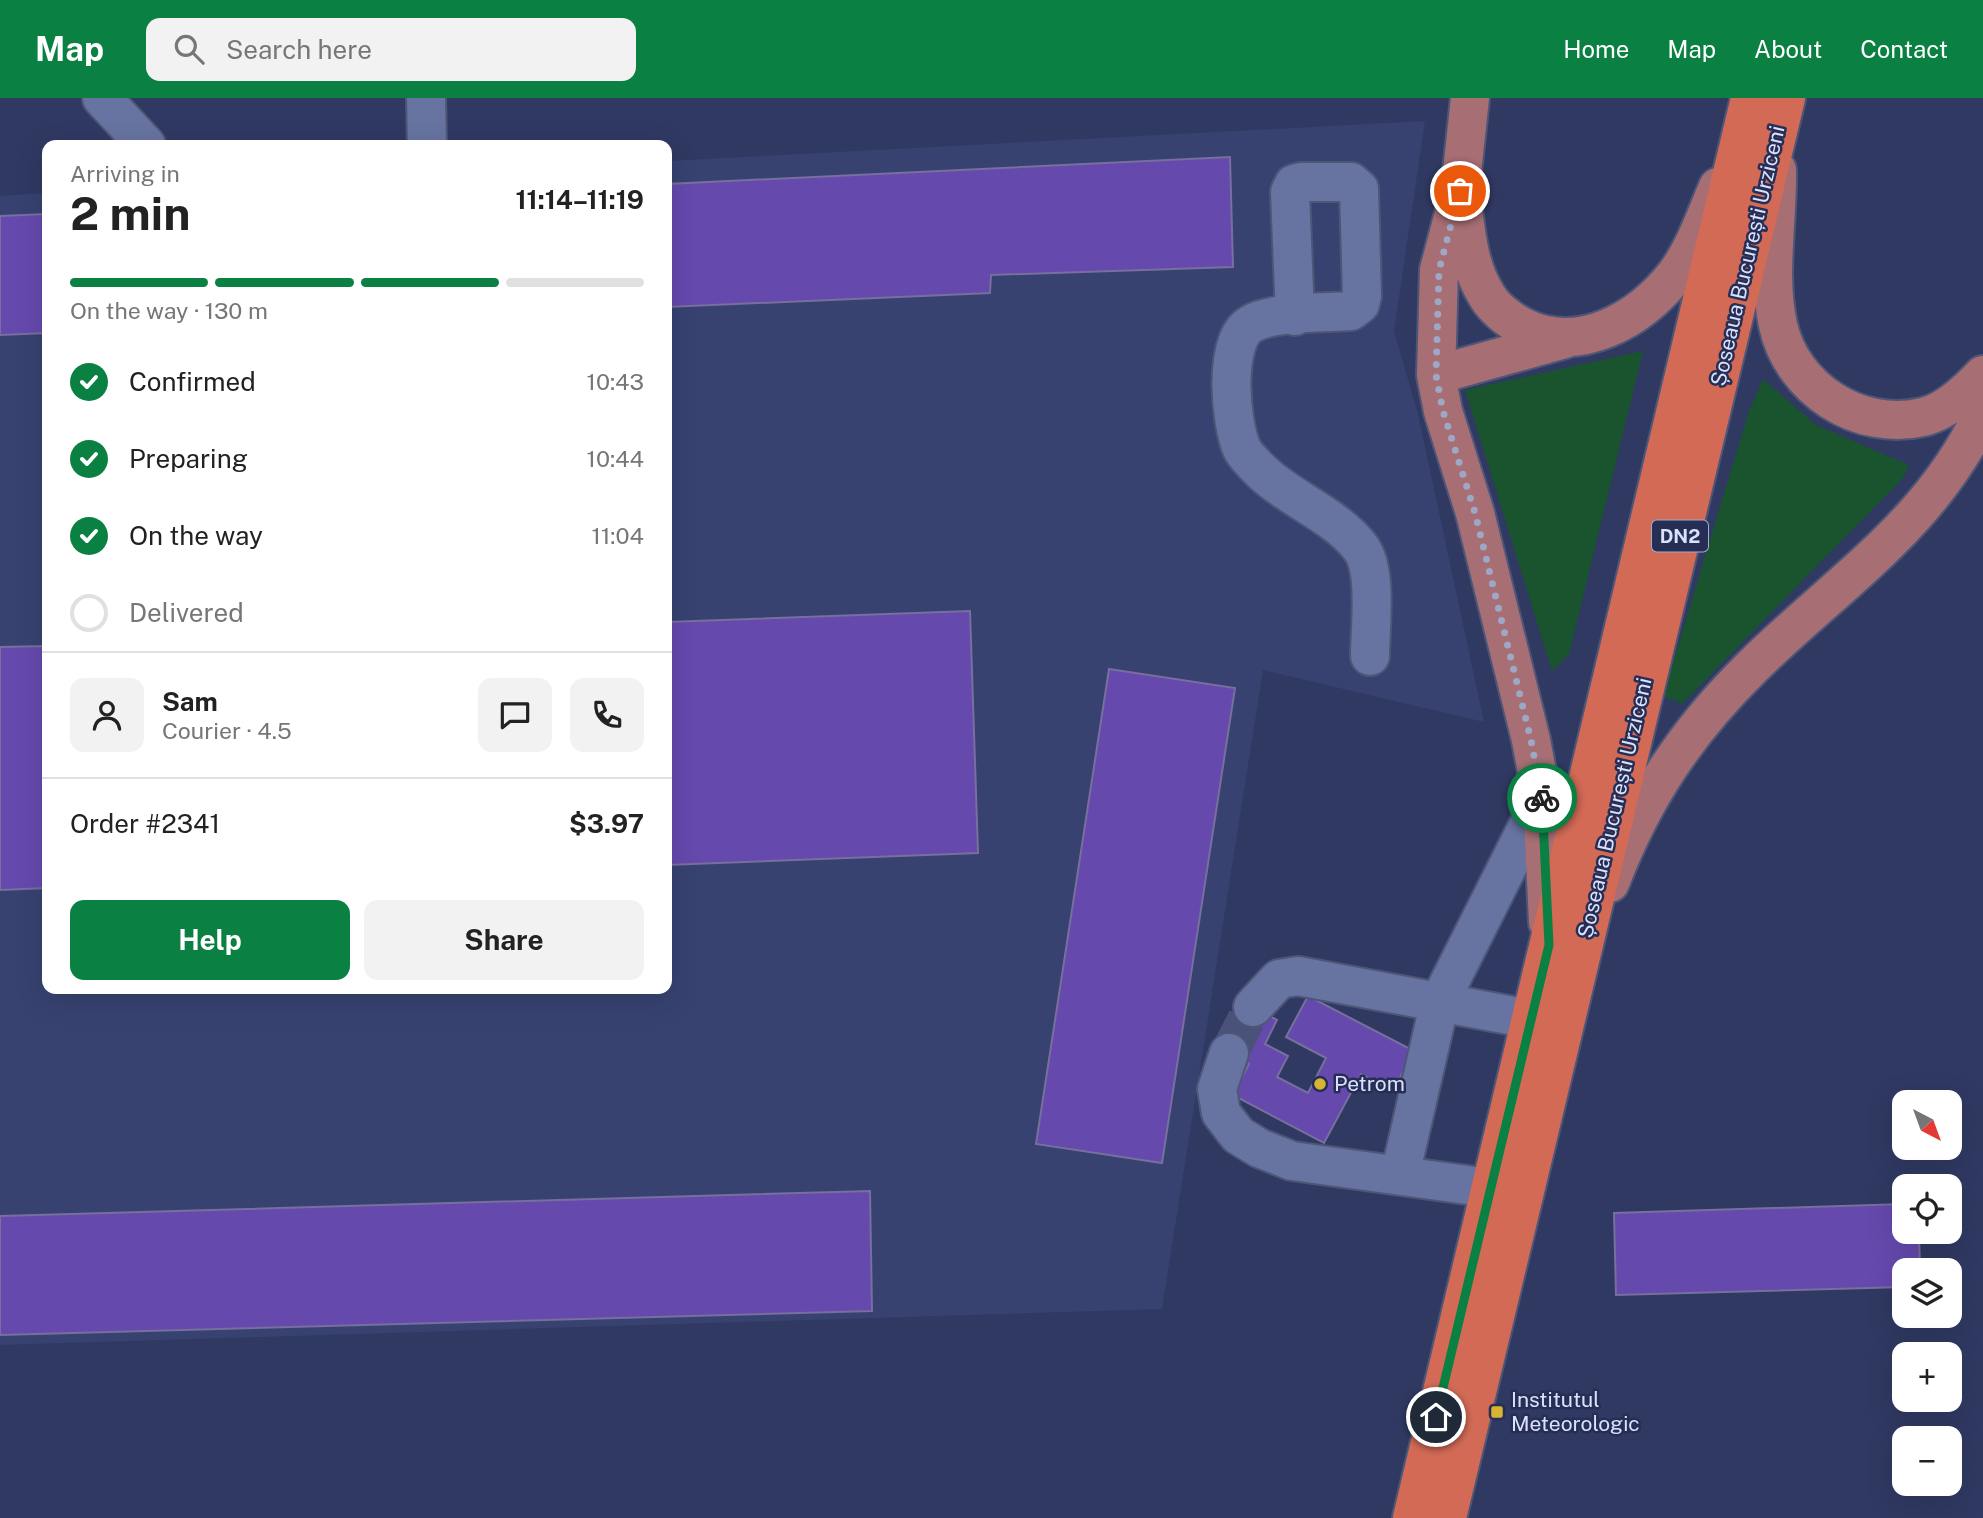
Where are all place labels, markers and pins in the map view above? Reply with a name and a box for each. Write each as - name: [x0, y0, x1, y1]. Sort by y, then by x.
- pin: [1430, 161, 1490, 221]
- place label: Petrom: [1334, 1071, 1405, 1096]
- marker: Petrom: [1312, 1076, 1328, 1092]
- pin: [1406, 1387, 1466, 1447]
- place label: Institutul Meteorologic: [1511, 1387, 1640, 1436]
- marker: Institutul Meteorologic: [1489, 1404, 1505, 1420]

